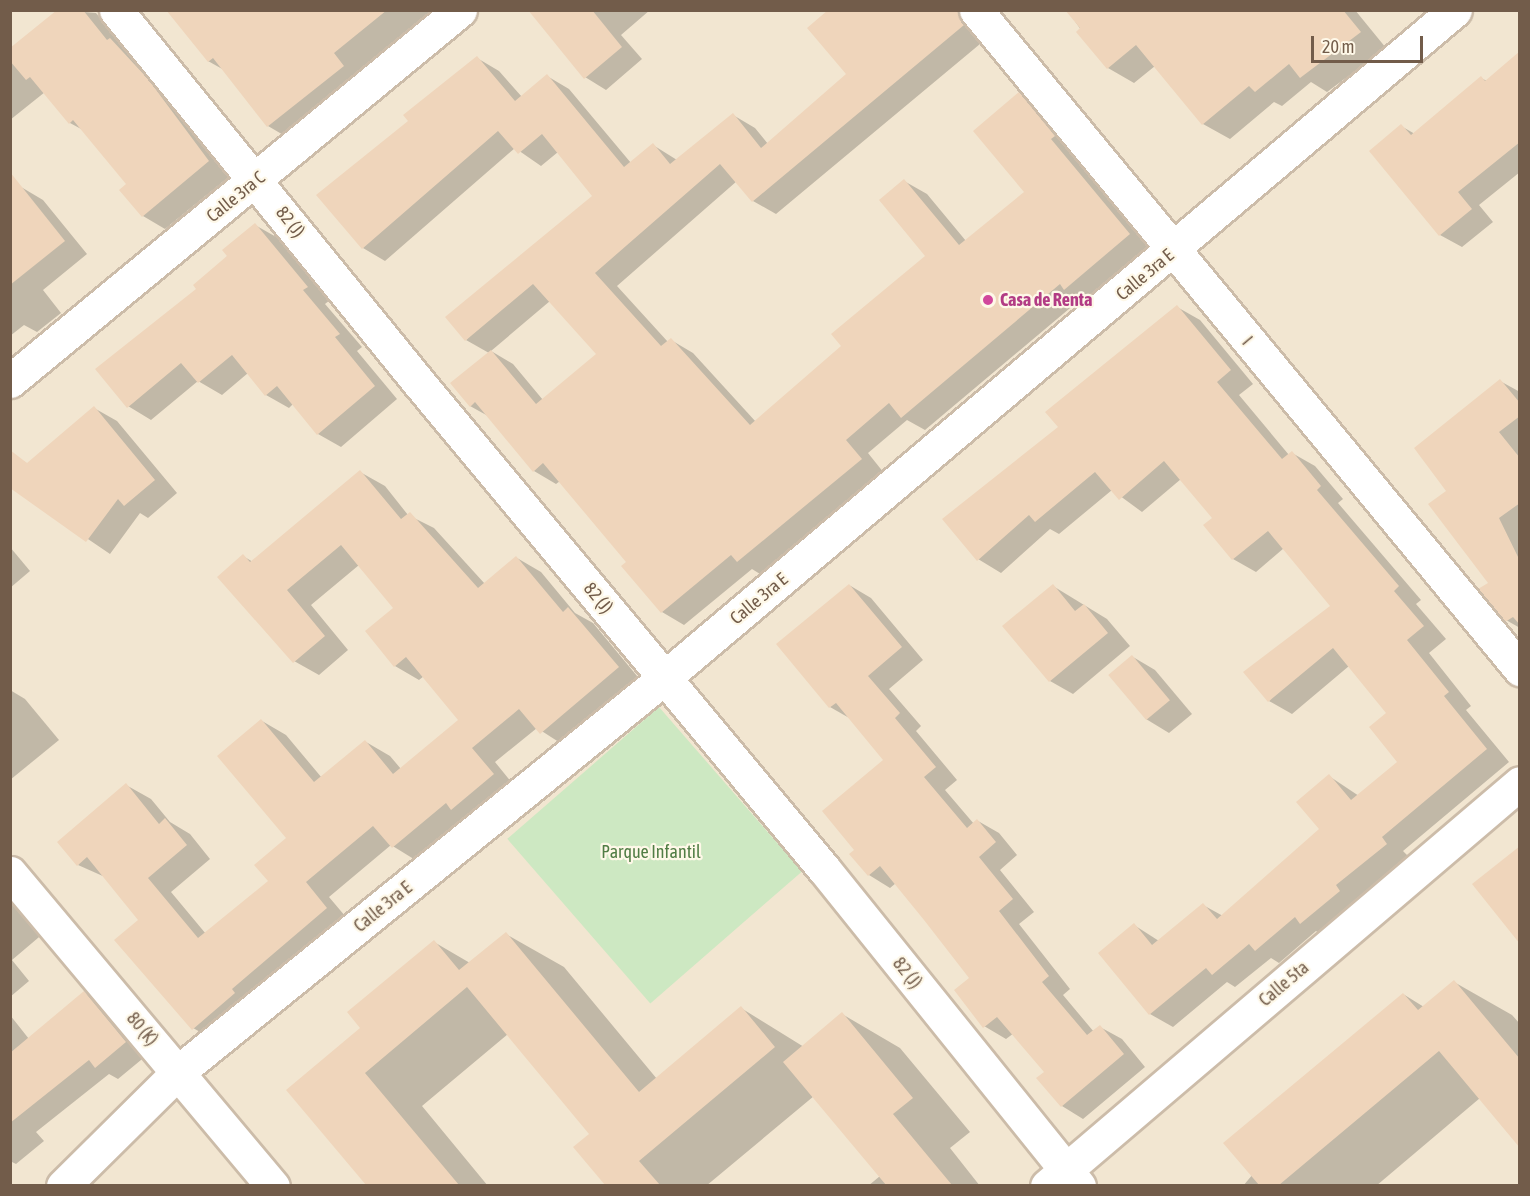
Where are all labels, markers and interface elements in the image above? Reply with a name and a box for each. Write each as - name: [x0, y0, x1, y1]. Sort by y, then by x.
- scale bar: [1314, 24, 1426, 62]
- text: 20 m: [1322, 36, 1354, 57]
- street label: Calle 3ra C: [202, 167, 270, 227]
- street label: 82 (J): [271, 202, 309, 242]
- street label: Calle 3ra E: [1112, 245, 1178, 305]
- place label: Casa de Renta: [1000, 289, 1092, 311]
- marker: Casa de Renta: [981, 293, 995, 307]
- street label: I: [1237, 332, 1257, 350]
- street label: Calle 3ra E: [726, 569, 792, 629]
- street label: 82 (J): [579, 578, 617, 618]
- park label: Parque Infantil: [601, 841, 701, 863]
- street label: Calle 3ra E: [350, 877, 416, 937]
- street label: 82 (J): [888, 953, 926, 993]
- street label: Calle 5ta: [1255, 957, 1313, 1011]
- street label: 80 (K): [122, 1008, 162, 1050]

